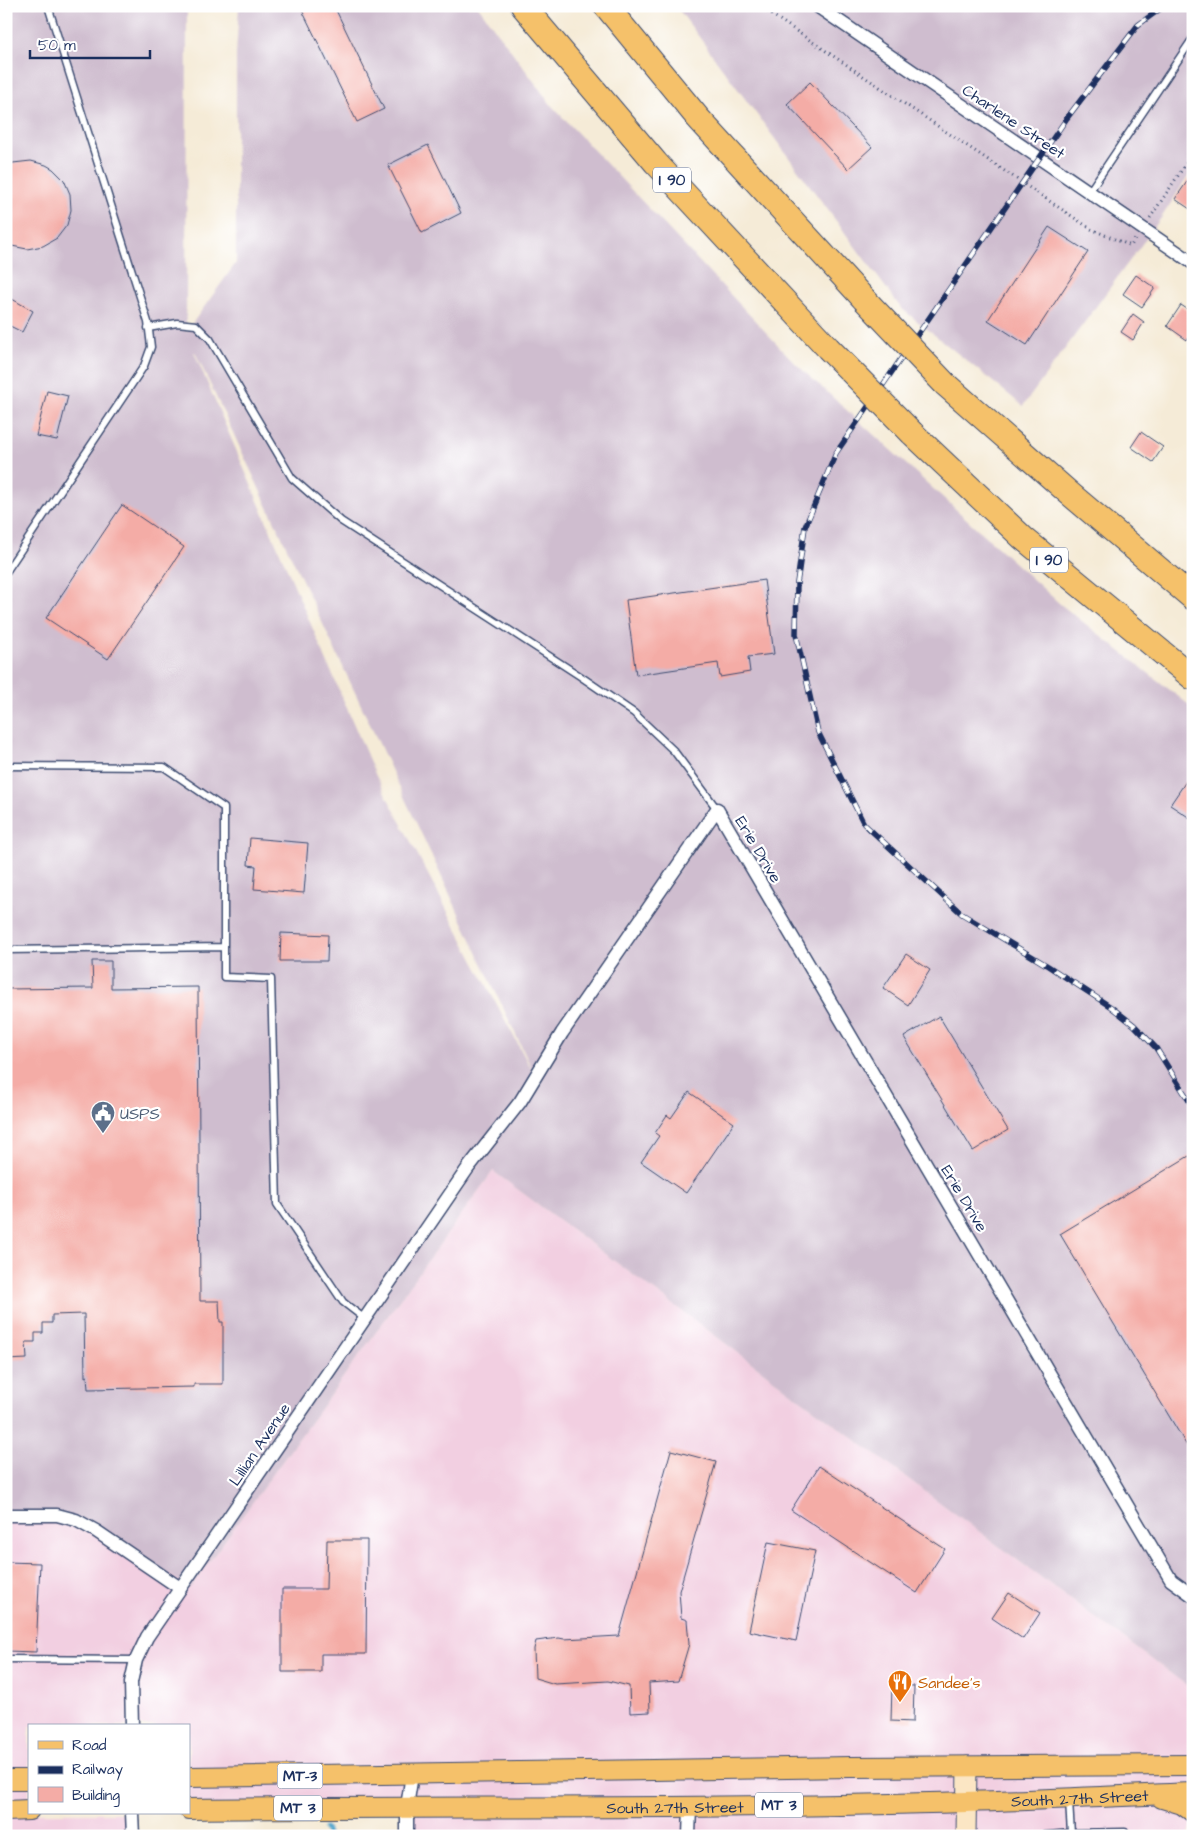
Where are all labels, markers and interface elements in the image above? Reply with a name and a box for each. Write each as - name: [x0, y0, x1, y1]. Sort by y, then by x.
- scale bar: [30, 28, 150, 60]
- text: 50 m: [38, 35, 76, 56]
- street label: Charlene Street: [958, 79, 1070, 165]
- road number: I 90: [653, 168, 691, 192]
- road number: I 90: [1030, 548, 1068, 572]
- street label: Erie Drive: [730, 812, 787, 887]
- public building icon: USPS: [90, 1100, 116, 1134]
- place label: USPS: [120, 1103, 160, 1125]
- street label: Erie Drive: [936, 1161, 993, 1236]
- street label: Lillian Avenue: [224, 1399, 296, 1490]
- restaurant icon: Sandee's: [887, 1669, 913, 1703]
- place label: Sandee's: [918, 1672, 981, 1694]
- legend: [28, 1724, 190, 1814]
- text: Road: [72, 1735, 107, 1756]
- text: Railway: [72, 1759, 123, 1781]
- road number: MT-3: [278, 1764, 322, 1788]
- text: Building: [72, 1785, 120, 1807]
- street label: South 27th Street: [1011, 1785, 1149, 1813]
- road number: MT 3: [755, 1792, 803, 1818]
- road number: MT 3: [274, 1796, 322, 1820]
- street label: South 27th Street: [606, 1796, 744, 1819]

